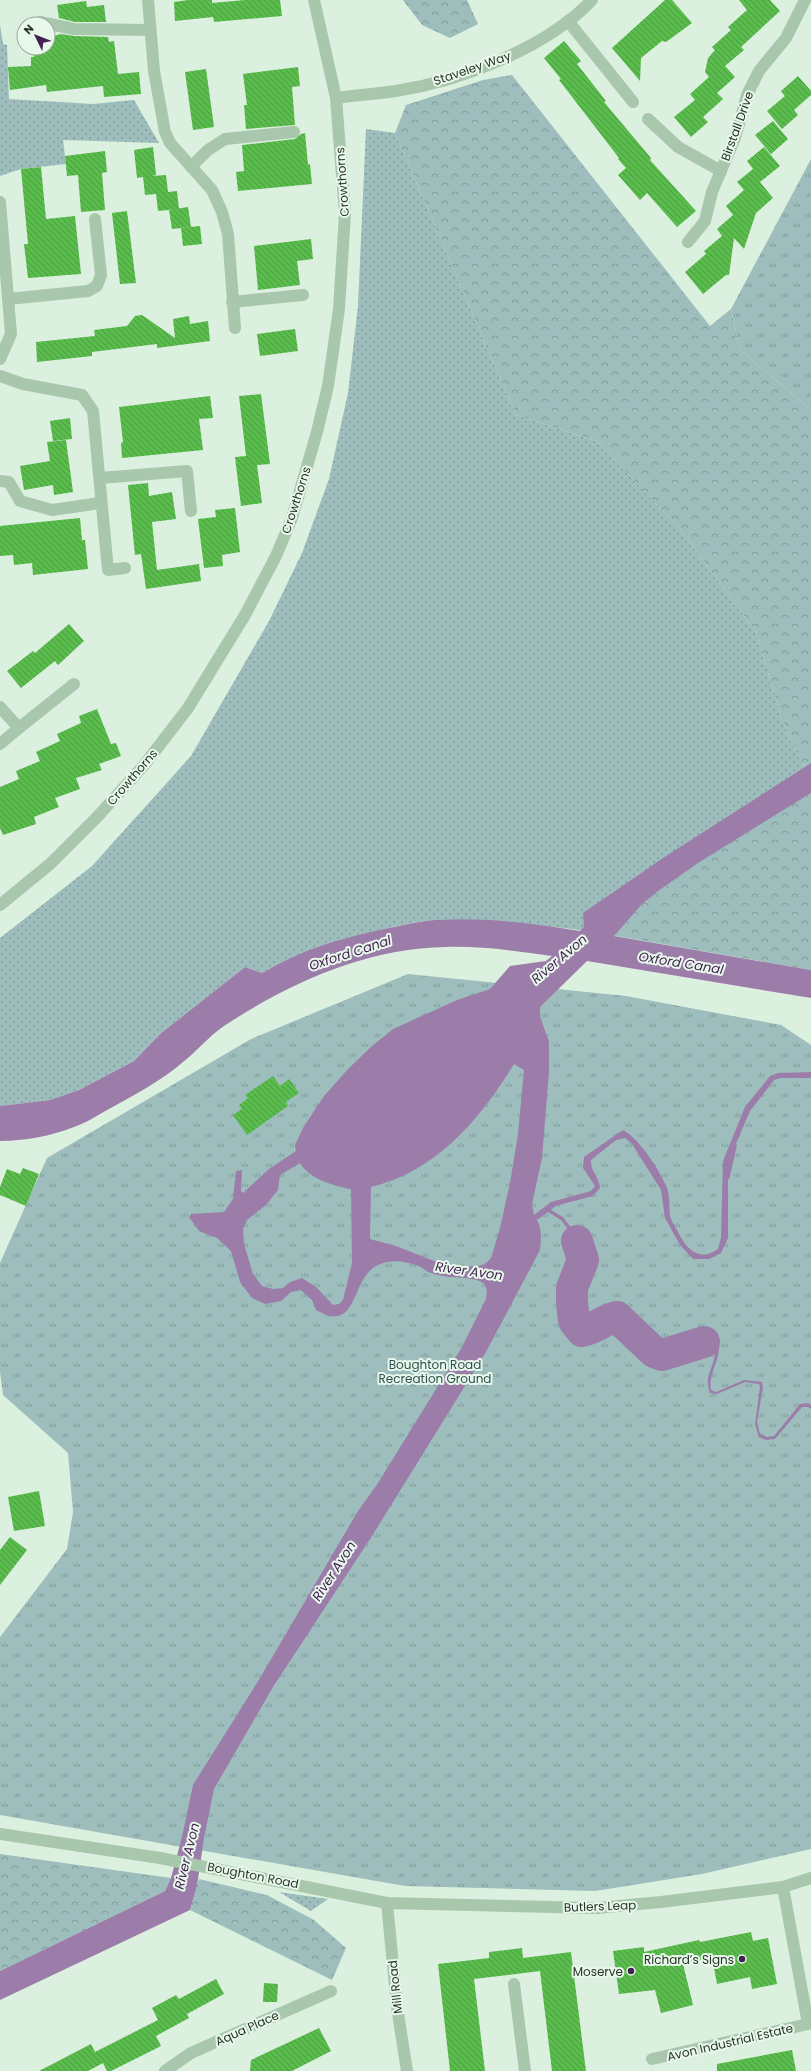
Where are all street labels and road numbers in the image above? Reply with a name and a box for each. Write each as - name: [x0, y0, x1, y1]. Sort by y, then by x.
- street label: Staveley Way: [431, 47, 513, 89]
- street label: Birstall Drive: [717, 89, 757, 163]
- street label: Crowthorns: [331, 147, 353, 217]
- street label: Crowthorns: [277, 464, 315, 536]
- street label: Crowthorns: [103, 745, 161, 809]
- street label: Boughton Road: [206, 1858, 300, 1892]
- street label: Butlers Leap: [563, 1896, 637, 1916]
- street label: Mill Road: [384, 1959, 406, 2015]
- street label: Aqua Place: [213, 2006, 281, 2050]
- street label: Avon Industrial Estate: [665, 2019, 795, 2065]

